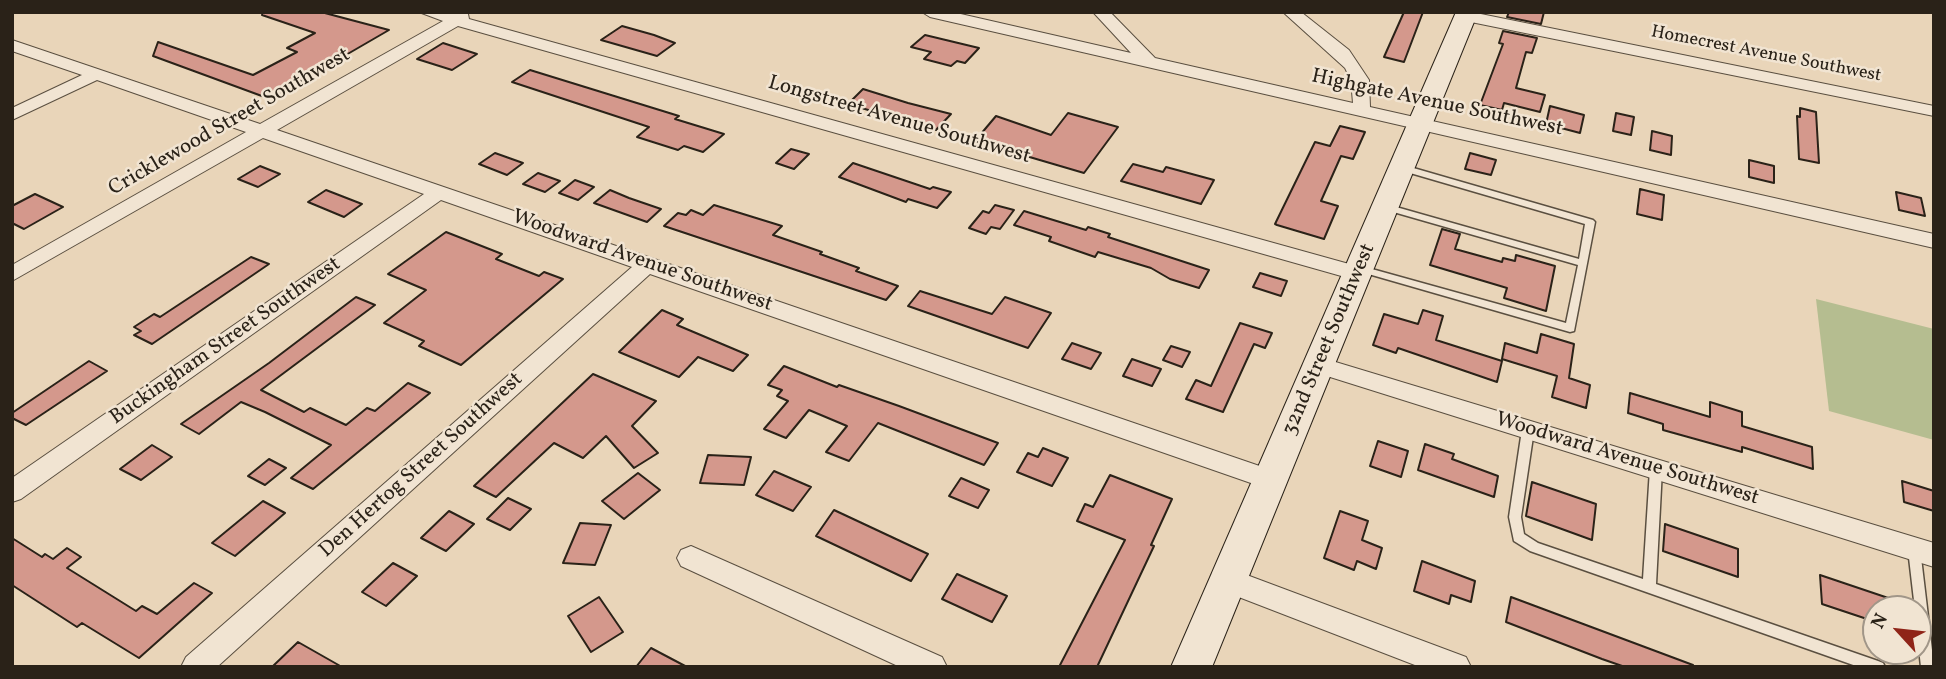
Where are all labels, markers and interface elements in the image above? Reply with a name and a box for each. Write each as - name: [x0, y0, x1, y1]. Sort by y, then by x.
- street label: Homecrest Avenue Southwest: [1649, 22, 1883, 88]
- street label: Cricklewood Street Southwest: [105, 43, 355, 203]
- street label: Highgate Avenue Southwest: [1309, 65, 1565, 143]
- street label: Longstreet Avenue Southwest: [765, 71, 1033, 171]
- street label: Woodward Avenue Southwest: [508, 205, 776, 319]
- street label: 32nd Street Southwest: [1278, 240, 1382, 440]
- street label: Buckingham Street Southwest: [106, 253, 346, 431]
- street label: Den Hertog Street Southwest: [315, 368, 529, 564]
- street label: Woodward Avenue Southwest: [1492, 408, 1762, 512]
- north arrow: [1862, 595, 1932, 665]
- text: N: [1865, 609, 1895, 633]

